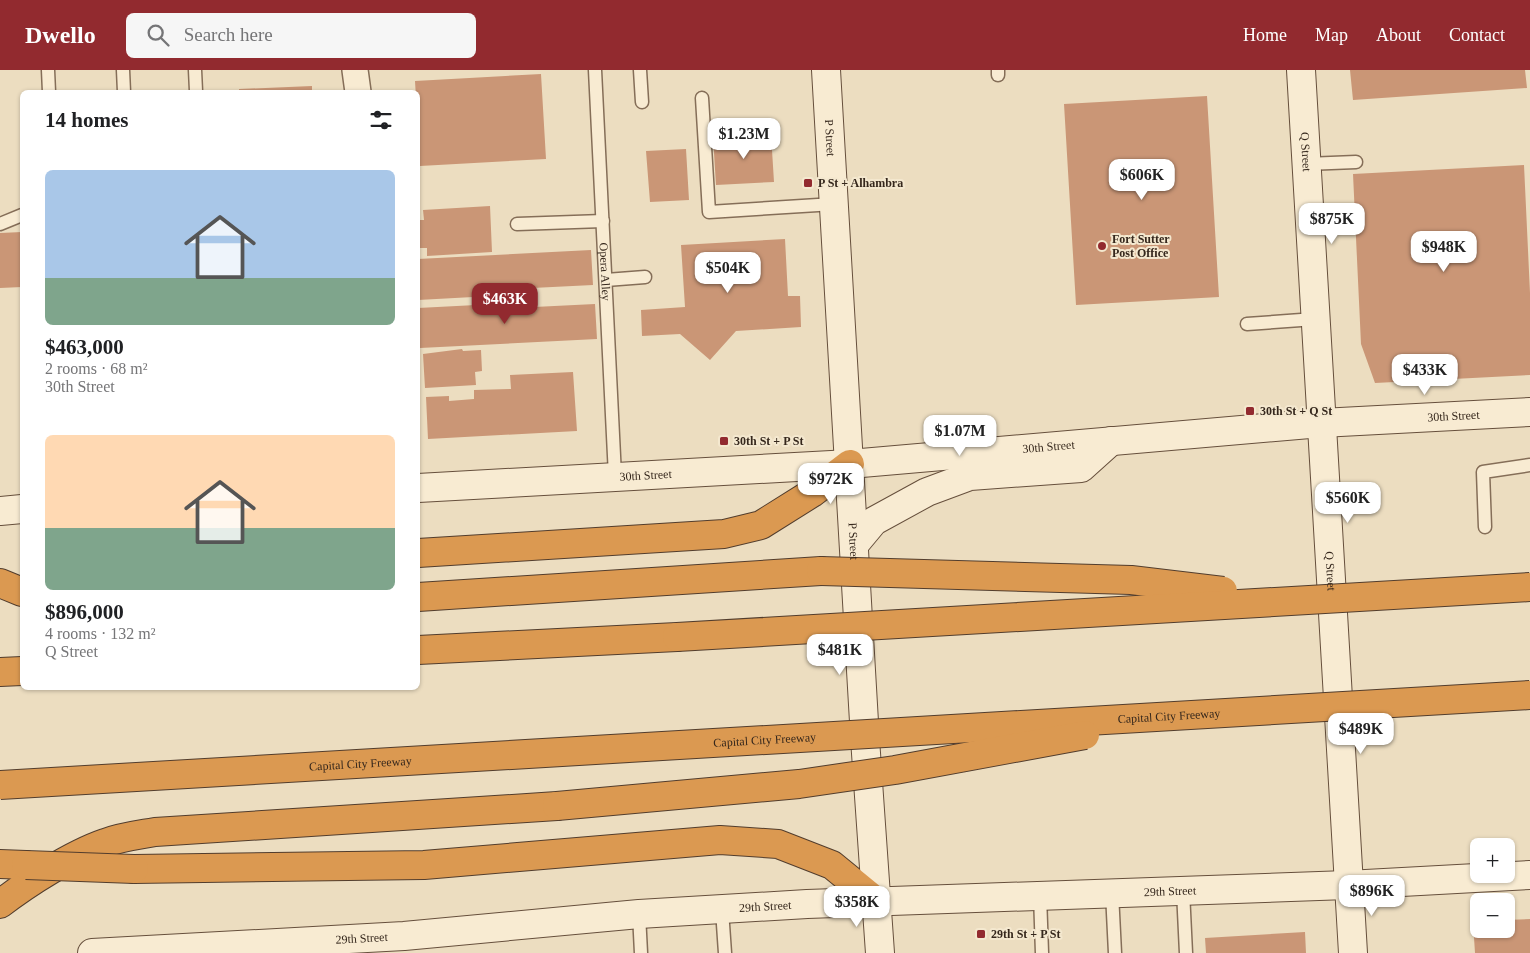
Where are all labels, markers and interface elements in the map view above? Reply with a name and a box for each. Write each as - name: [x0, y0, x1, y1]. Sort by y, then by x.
- search box: [126, 13, 476, 58]
- icon: search: [144, 21, 172, 49]
- text: Dwello: [25, 22, 96, 48]
- text: Search here: [184, 24, 273, 45]
- text: Home: [1243, 25, 1287, 45]
- text: Map: [1315, 25, 1348, 45]
- text: About: [1376, 25, 1421, 45]
- text: Contact: [1449, 25, 1505, 45]
- icon: filters: [367, 106, 395, 134]
- text: 14 homes: [45, 108, 128, 132]
- pin: $1.23M: [703, 118, 785, 160]
- street label: P Street: [822, 119, 838, 158]
- text: $1.23M: [718, 125, 770, 142]
- street label: Q Street: [1298, 132, 1314, 173]
- pin: $606K: [1107, 158, 1177, 201]
- text: $606K: [1120, 166, 1164, 183]
- place label: P St + Alhambra: [818, 176, 903, 190]
- marker: P St + Alhambra: [802, 177, 814, 189]
- icon: home: [175, 202, 265, 292]
- pin: $875K: [1297, 202, 1367, 245]
- text: $875K: [1310, 210, 1354, 227]
- pin: $948K: [1409, 230, 1479, 273]
- place label: Fort Sutter Post Office: [1112, 232, 1170, 260]
- text: $948K: [1422, 238, 1466, 255]
- marker: Fort Sutter Post Office: [1096, 240, 1108, 252]
- street label: Opera Alley: [597, 242, 613, 301]
- pin: $504K: [693, 252, 763, 294]
- text: $504K: [706, 259, 750, 276]
- pin: $463K: [470, 282, 540, 325]
- text: $463K: [483, 290, 527, 307]
- text: $463,000: [45, 335, 124, 359]
- pin: $433K: [1390, 354, 1460, 396]
- text: 2 rooms · 68 m²: [45, 360, 148, 377]
- text: $433K: [1403, 361, 1447, 378]
- text: 30th Street: [45, 378, 115, 395]
- place label: 30th St + Q St: [1260, 404, 1332, 418]
- marker: 30th St + Q St: [1244, 405, 1256, 417]
- street label: 30th Street: [1427, 408, 1481, 424]
- pin: $1.07M: [919, 414, 1001, 457]
- text: $1.07M: [934, 422, 986, 439]
- place label: 30th St + P St: [734, 434, 804, 448]
- marker: 30th St + P St: [718, 435, 730, 447]
- street label: 30th Street: [1022, 437, 1076, 456]
- pin: $972K: [796, 462, 866, 505]
- icon: home: [175, 467, 265, 557]
- street label: 30th Street: [619, 467, 673, 484]
- text: $972K: [809, 470, 853, 487]
- pin: $560K: [1313, 482, 1383, 524]
- text: $560K: [1326, 489, 1370, 506]
- street label: P Street: [845, 522, 862, 561]
- street label: Q Street: [1322, 551, 1339, 592]
- text: $896,000: [45, 600, 124, 624]
- text: 4 rooms · 132 m²: [45, 625, 156, 642]
- pin: $481K: [805, 634, 875, 676]
- text: $481K: [818, 641, 862, 658]
- text: Q Street: [45, 643, 98, 660]
- street label: Capital City Freeway: [1117, 706, 1221, 726]
- pin: $489K: [1326, 712, 1396, 755]
- text: $489K: [1339, 720, 1383, 737]
- street label: Capital City Freeway: [713, 730, 816, 750]
- street label: Capital City Freeway: [309, 754, 412, 774]
- map controls: [1470, 838, 1515, 938]
- button: +: [1470, 838, 1515, 883]
- pin: $896K: [1337, 874, 1407, 917]
- text: $896K: [1350, 882, 1394, 899]
- street label: 29th Street: [1144, 883, 1197, 899]
- pin: $358K: [822, 886, 892, 928]
- text: $358K: [835, 893, 879, 910]
- button: −: [1470, 893, 1515, 938]
- street label: 29th Street: [739, 898, 792, 915]
- place label: 29th St + P St: [991, 927, 1061, 941]
- marker: 29th St + P St: [975, 928, 987, 940]
- street label: 29th Street: [335, 930, 389, 947]

